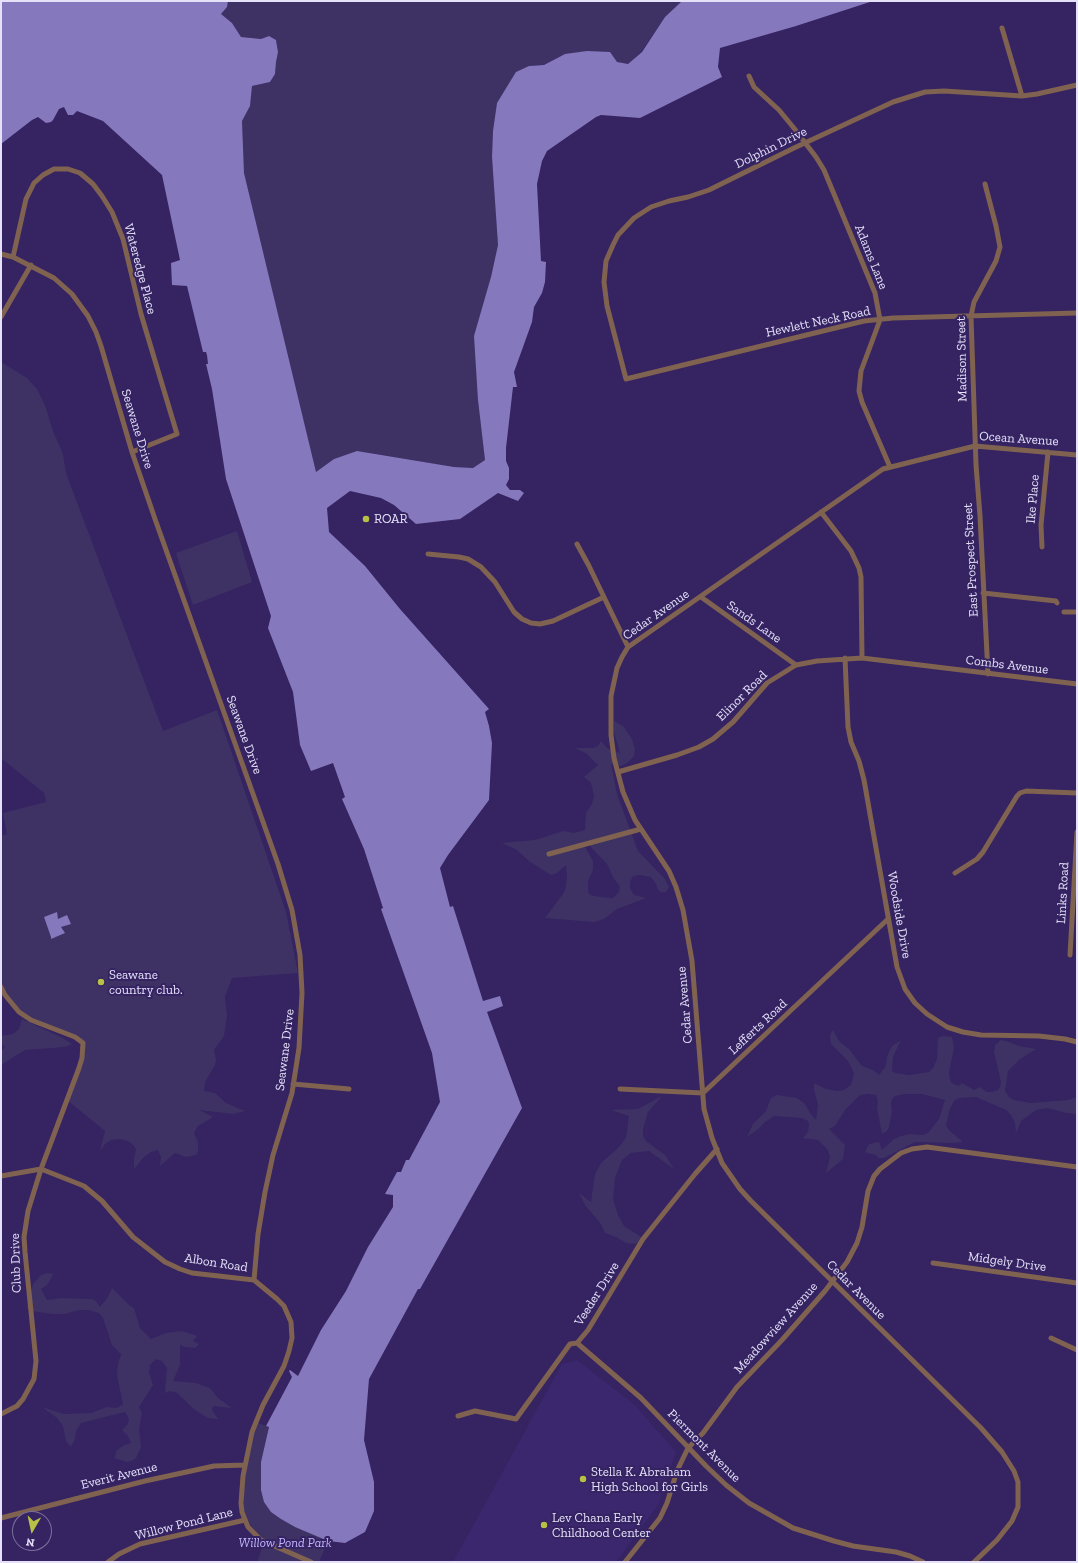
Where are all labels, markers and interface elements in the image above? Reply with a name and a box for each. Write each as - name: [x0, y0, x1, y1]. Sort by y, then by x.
- street label: Dolphin Drive: [732, 124, 810, 172]
- street label: Wateredge Place: [120, 222, 160, 316]
- street label: Adams Lane: [851, 222, 891, 292]
- street label: Hewlett Neck Road: [764, 303, 872, 341]
- street label: Madison Street: [953, 316, 971, 402]
- street label: Seawane Drive: [117, 387, 157, 471]
- street label: Ocean Avenue: [979, 428, 1059, 450]
- street label: Ike Place: [1023, 474, 1043, 524]
- street label: East Prospect Street: [960, 503, 982, 617]
- place label: ROAR: [374, 511, 407, 527]
- marker: ROAR: [361, 514, 371, 524]
- street label: Cedar Avenue: [620, 586, 692, 644]
- street label: Sands Lane: [724, 597, 784, 647]
- street label: Combs Avenue: [965, 652, 1049, 678]
- street label: Elinor Road: [713, 667, 771, 725]
- street label: Seawane Drive: [223, 694, 265, 776]
- street label: Links Road: [1054, 862, 1072, 924]
- street label: Woodside Drive: [884, 870, 914, 960]
- street label: Cedar Avenue: [674, 966, 696, 1044]
- place label: Seawane country club.: [109, 967, 183, 998]
- marker: Seawane country club.: [96, 977, 106, 987]
- street label: Lefferts Road: [726, 996, 790, 1058]
- street label: Seawane Drive: [272, 1008, 298, 1092]
- street label: Club Drive: [7, 1233, 25, 1293]
- street label: Midgely Drive: [967, 1249, 1047, 1275]
- street label: Albon Road: [183, 1250, 249, 1276]
- street label: Cedar Avenue: [823, 1257, 889, 1323]
- street label: Veeder Drive: [571, 1259, 623, 1329]
- street label: Meadowview Avenue: [731, 1279, 821, 1377]
- street label: Piermont Avenue: [664, 1406, 744, 1486]
- street label: Everit Avenue: [79, 1459, 159, 1493]
- place label: Stella K. Abraham High School for Girls: [591, 1464, 708, 1495]
- marker: Stella K. Abraham High School for Girls: [578, 1474, 588, 1484]
- street label: Willow Pond Lane: [133, 1504, 235, 1544]
- place label: Lev Chana Early Childhood Center: [552, 1510, 651, 1541]
- north arrow: [12, 1511, 52, 1551]
- marker: Lev Chana Early Childhood Center: [539, 1520, 549, 1530]
- text: N: [25, 1535, 35, 1549]
- park label: Willow Pond Park: [239, 1535, 331, 1551]

